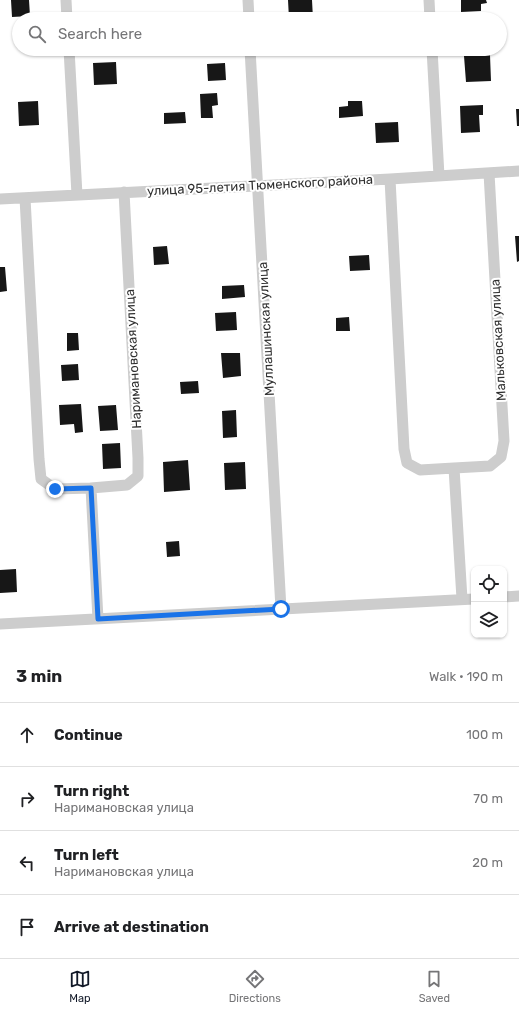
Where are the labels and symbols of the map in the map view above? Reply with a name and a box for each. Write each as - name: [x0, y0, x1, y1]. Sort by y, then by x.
- street label: улица 95-летия Тюменского района: [147, 172, 373, 198]
- street label: Муллашинская улица: [255, 262, 277, 396]
- street label: Мальковская улица: [487, 279, 509, 401]
- street label: Наримановская улица: [122, 289, 144, 429]
- route end: [46, 480, 64, 498]
- route start: [272, 600, 290, 618]

